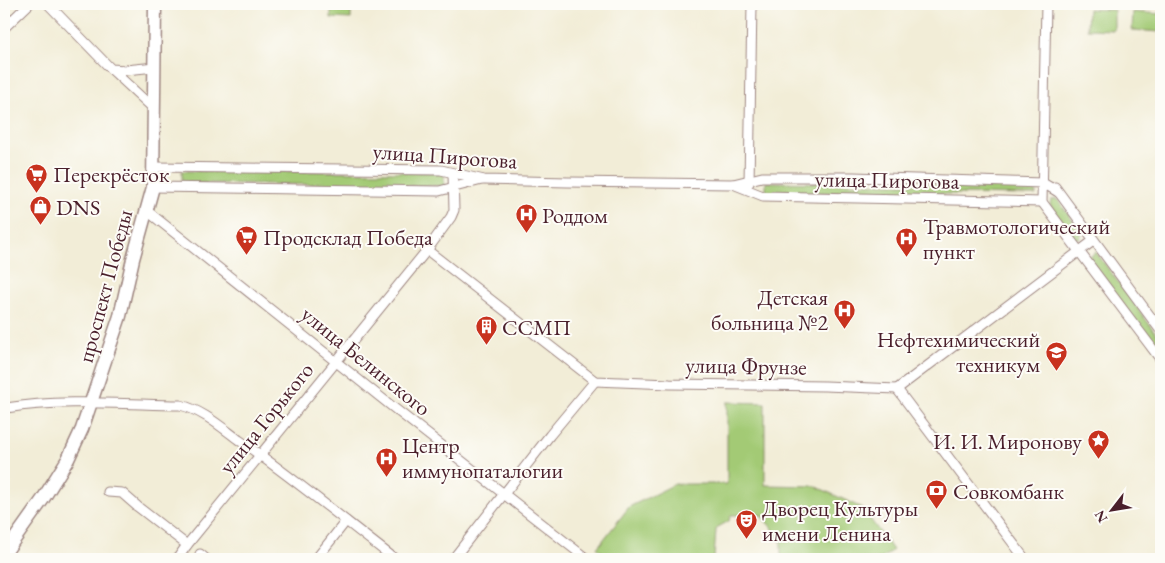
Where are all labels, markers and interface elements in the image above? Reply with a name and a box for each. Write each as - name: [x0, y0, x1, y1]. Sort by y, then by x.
- street label: улица Пирогова: [372, 136, 518, 176]
- place label: Перекрёсток: [53, 160, 170, 189]
- supermarket icon: Перекрёсток: [25, 162, 49, 193]
- street label: улица Пирогова: [814, 164, 960, 196]
- place label: DNS: [56, 193, 100, 222]
- shop icon: DNS: [28, 195, 52, 226]
- place label: Роддом: [542, 201, 608, 230]
- hospital icon: Роддом: [514, 203, 538, 234]
- street label: проспект Победы: [71, 206, 139, 366]
- place label: Травмотологический пункт: [923, 212, 1110, 266]
- place label: Продсклад Победа: [263, 223, 433, 252]
- supermarket icon: Продсклад Победа: [235, 225, 259, 256]
- hospital icon: Травмотологический пункт: [895, 227, 919, 258]
- place label: Детская больница №2: [711, 283, 828, 337]
- hospital icon: Детская больница №2: [832, 298, 856, 329]
- street label: улица Белинского: [295, 300, 437, 422]
- place label: ССМП: [502, 313, 571, 342]
- building icon: ССМП: [474, 315, 498, 346]
- place label: Нефтехимический техникум: [877, 325, 1040, 379]
- school or university icon: Нефтехимический техникум: [1044, 340, 1068, 371]
- street label: улица Фрунзе: [685, 350, 807, 382]
- street label: улица Горького: [212, 356, 320, 480]
- place label: И. И. Миронову: [933, 427, 1082, 456]
- place icon: И. И. Миронову: [1086, 429, 1110, 460]
- place label: Центр иммунопаталогии: [402, 431, 564, 485]
- hospital icon: Центр иммунопаталогии: [374, 446, 398, 477]
- place label: Совкомбанк: [953, 477, 1065, 506]
- bank icon: Совкомбанк: [925, 479, 949, 510]
- north arrow: [1088, 486, 1138, 536]
- place label: Дворец Культуры имени Ленина: [762, 494, 918, 548]
- text: N: [1090, 507, 1111, 526]
- theatre icon: Дворец Культуры имени Ленина: [734, 509, 758, 540]

